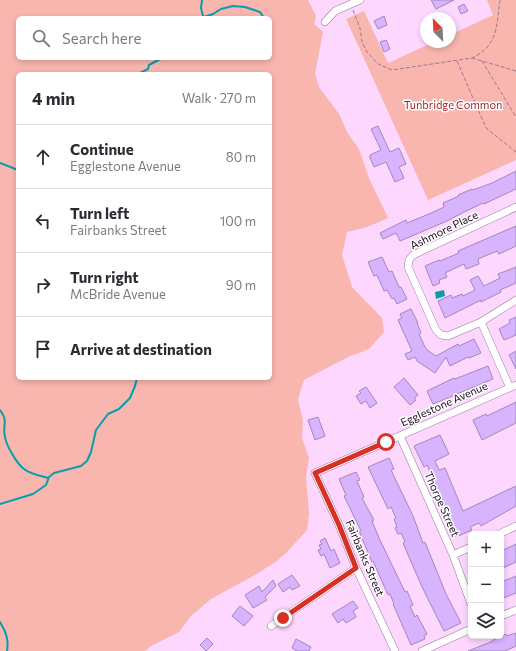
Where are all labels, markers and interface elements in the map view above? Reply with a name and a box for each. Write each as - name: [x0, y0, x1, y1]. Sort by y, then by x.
- north arrow: [420, 12, 456, 48]
- search box: [16, 16, 272, 60]
- icon: search: [30, 27, 52, 49]
- text: Search here: [62, 29, 141, 47]
- text: 4 min: [32, 88, 75, 109]
- text: Walk · 270 m: [182, 90, 256, 106]
- park label: Tunbridge Common: [404, 98, 502, 111]
- text: Continue: [70, 140, 134, 158]
- icon: ahead: [32, 146, 54, 168]
- text: 80 m: [226, 149, 256, 165]
- text: Egglestone Avenue: [70, 158, 181, 174]
- text: Turn left: [70, 204, 129, 222]
- street label: Ashmore Place: [408, 207, 480, 252]
- icon: left: [32, 210, 54, 232]
- text: 100 m: [220, 213, 256, 229]
- text: Fairbanks Street: [70, 222, 167, 238]
- text: Turn right: [70, 268, 139, 286]
- icon: right: [32, 274, 54, 296]
- text: 90 m: [226, 277, 256, 293]
- text: McBride Avenue: [70, 286, 166, 302]
- icon: arrive: [32, 338, 54, 360]
- text: Arrive at destination: [70, 340, 212, 358]
- street label: Egglestone Avenue: [398, 378, 490, 429]
- route start: [377, 433, 395, 451]
- street label: Thorpe Street: [422, 469, 463, 539]
- street label: Fairbanks Street: [343, 518, 388, 598]
- map controls: [468, 531, 504, 639]
- button: +: [468, 531, 504, 567]
- button: −: [468, 567, 504, 603]
- button: layers: [468, 603, 504, 639]
- route end: [274, 609, 292, 627]

